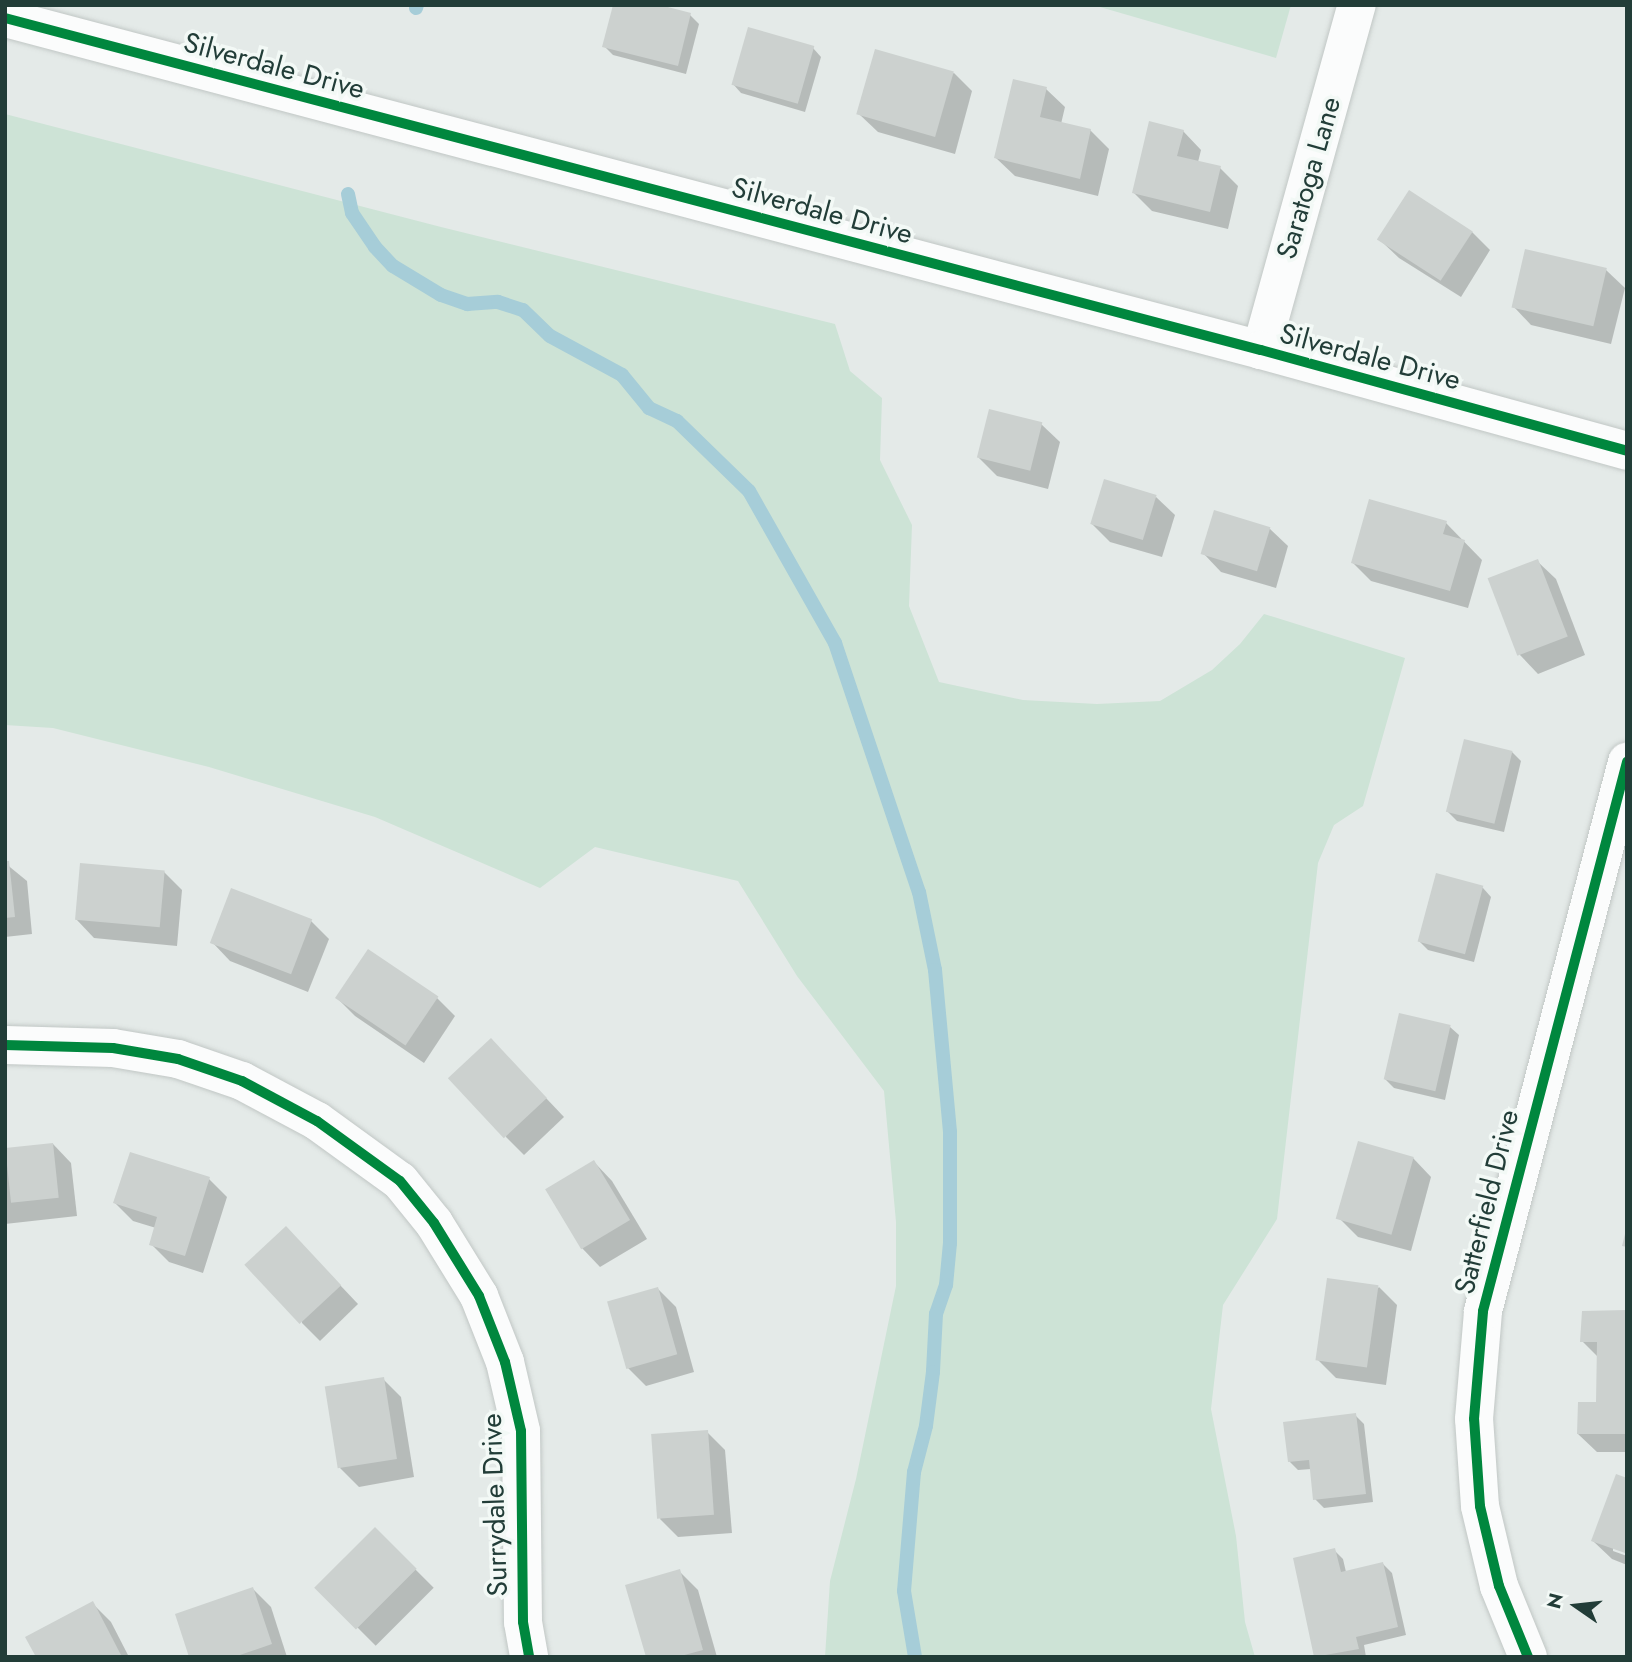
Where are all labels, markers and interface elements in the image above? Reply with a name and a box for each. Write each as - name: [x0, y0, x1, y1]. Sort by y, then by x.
- street label: Silverdale Drive: [180, 26, 368, 106]
- street label: Saratoga Lane: [1270, 93, 1348, 263]
- street label: Silverdale Drive: [728, 171, 916, 251]
- street label: Silverdale Drive: [1276, 317, 1464, 397]
- street label: Satterfield Drive: [1448, 1106, 1526, 1298]
- street label: Surrydale Drive: [475, 1413, 515, 1597]
- north arrow: [1541, 1571, 1611, 1641]
- text: N: [1540, 1590, 1570, 1611]

